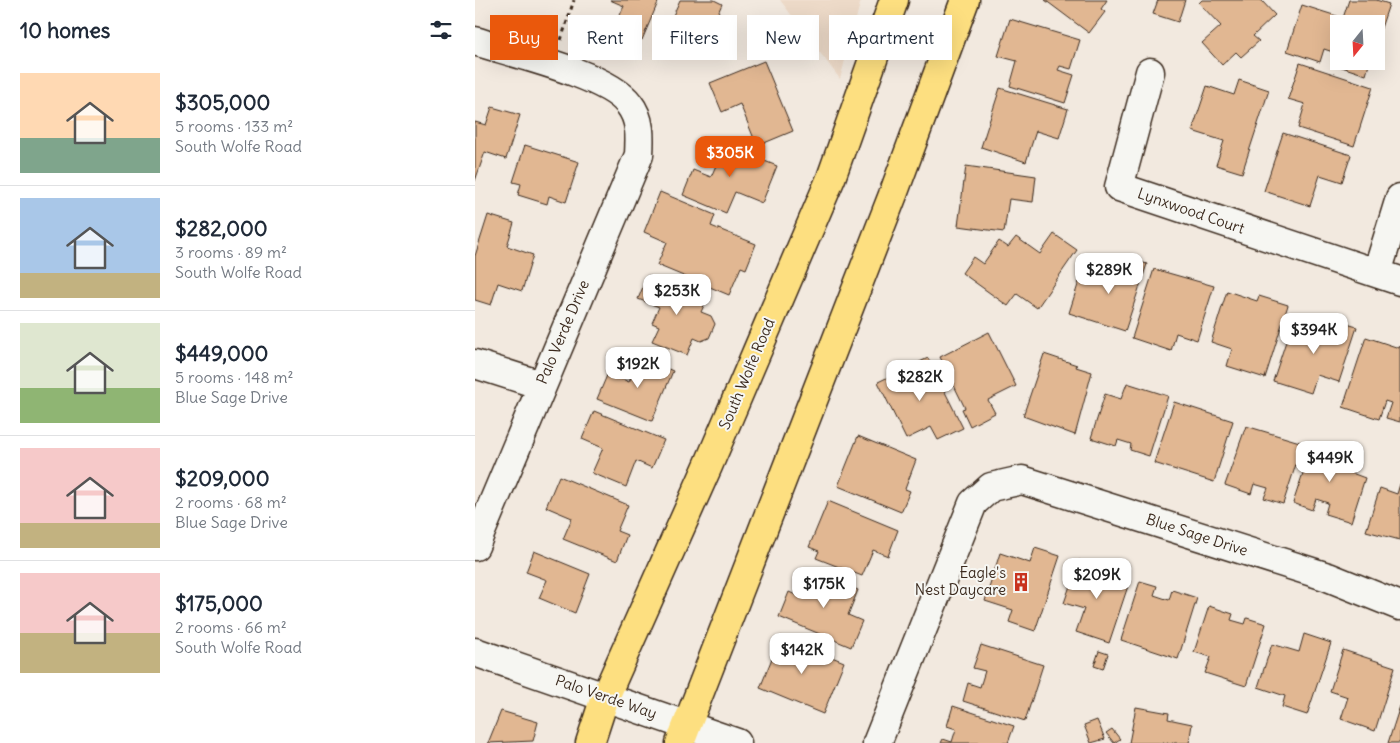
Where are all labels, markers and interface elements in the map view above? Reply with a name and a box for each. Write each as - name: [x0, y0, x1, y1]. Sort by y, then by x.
- chip: Buy: [490, 15, 558, 60]
- chip: Rent: [568, 15, 642, 60]
- chip: Filters: [652, 15, 737, 60]
- chip: New: [747, 15, 819, 60]
- chip: Apartment: [829, 15, 952, 60]
- north arrow: [1330, 15, 1385, 70]
- map controls: [1330, 15, 1385, 70]
- icon: filters: [427, 16, 455, 44]
- text: 10 homes: [20, 17, 110, 44]
- text: $305,000: [175, 89, 270, 116]
- icon: home: [60, 93, 120, 153]
- text: 5 rooms · 133 m²: [175, 116, 293, 136]
- text: South Wolfe Road: [175, 136, 302, 156]
- pin: $305K: [695, 136, 765, 178]
- text: $305K: [706, 142, 754, 162]
- street label: Lynxwood Court: [1135, 183, 1247, 238]
- text: $282,000: [175, 215, 268, 242]
- icon: home: [60, 218, 120, 278]
- text: 3 rooms · 89 m²: [175, 242, 287, 262]
- pin: $289K: [1074, 252, 1144, 295]
- text: $289K: [1086, 259, 1132, 279]
- text: South Wolfe Road: [175, 262, 302, 282]
- pin: $253K: [642, 274, 712, 316]
- street label: Palo Verde Drive: [532, 277, 593, 387]
- text: $253K: [654, 280, 700, 300]
- pin: $394K: [1279, 312, 1349, 355]
- street label: South Wolfe Road: [715, 315, 779, 432]
- text: $394K: [1291, 319, 1337, 339]
- text: $449,000: [175, 340, 268, 367]
- icon: home: [60, 343, 120, 403]
- pin: $192K: [603, 346, 673, 389]
- text: $192K: [617, 353, 659, 373]
- pin: $282K: [885, 360, 955, 402]
- text: $282K: [897, 366, 943, 386]
- text: 5 rooms · 148 m²: [175, 367, 294, 387]
- text: Blue Sage Drive: [175, 387, 288, 407]
- pin: $449K: [1295, 440, 1365, 483]
- text: $449K: [1307, 447, 1353, 467]
- text: $209,000: [175, 465, 269, 492]
- icon: home: [60, 468, 120, 528]
- text: 2 rooms · 68 m²: [175, 492, 287, 512]
- street label: Blue Sage Drive: [1144, 509, 1250, 560]
- text: Blue Sage Drive: [175, 512, 288, 532]
- pin: $209K: [1062, 558, 1132, 600]
- place label: Eagle's Nest Daycare: [915, 563, 1006, 599]
- text: $209K: [1073, 564, 1121, 584]
- pin: $175K: [789, 566, 859, 609]
- building icon: Eagle's Nest Daycare: [1010, 571, 1032, 593]
- text: $175K: [803, 573, 845, 593]
- text: $175,000: [175, 590, 263, 617]
- icon: home: [60, 593, 120, 653]
- text: 2 rooms · 66 m²: [175, 617, 287, 637]
- pin: $142K: [767, 632, 837, 675]
- text: South Wolfe Road: [175, 637, 302, 657]
- text: $142K: [781, 639, 823, 659]
- street label: Palo Verde Way: [553, 670, 659, 723]

